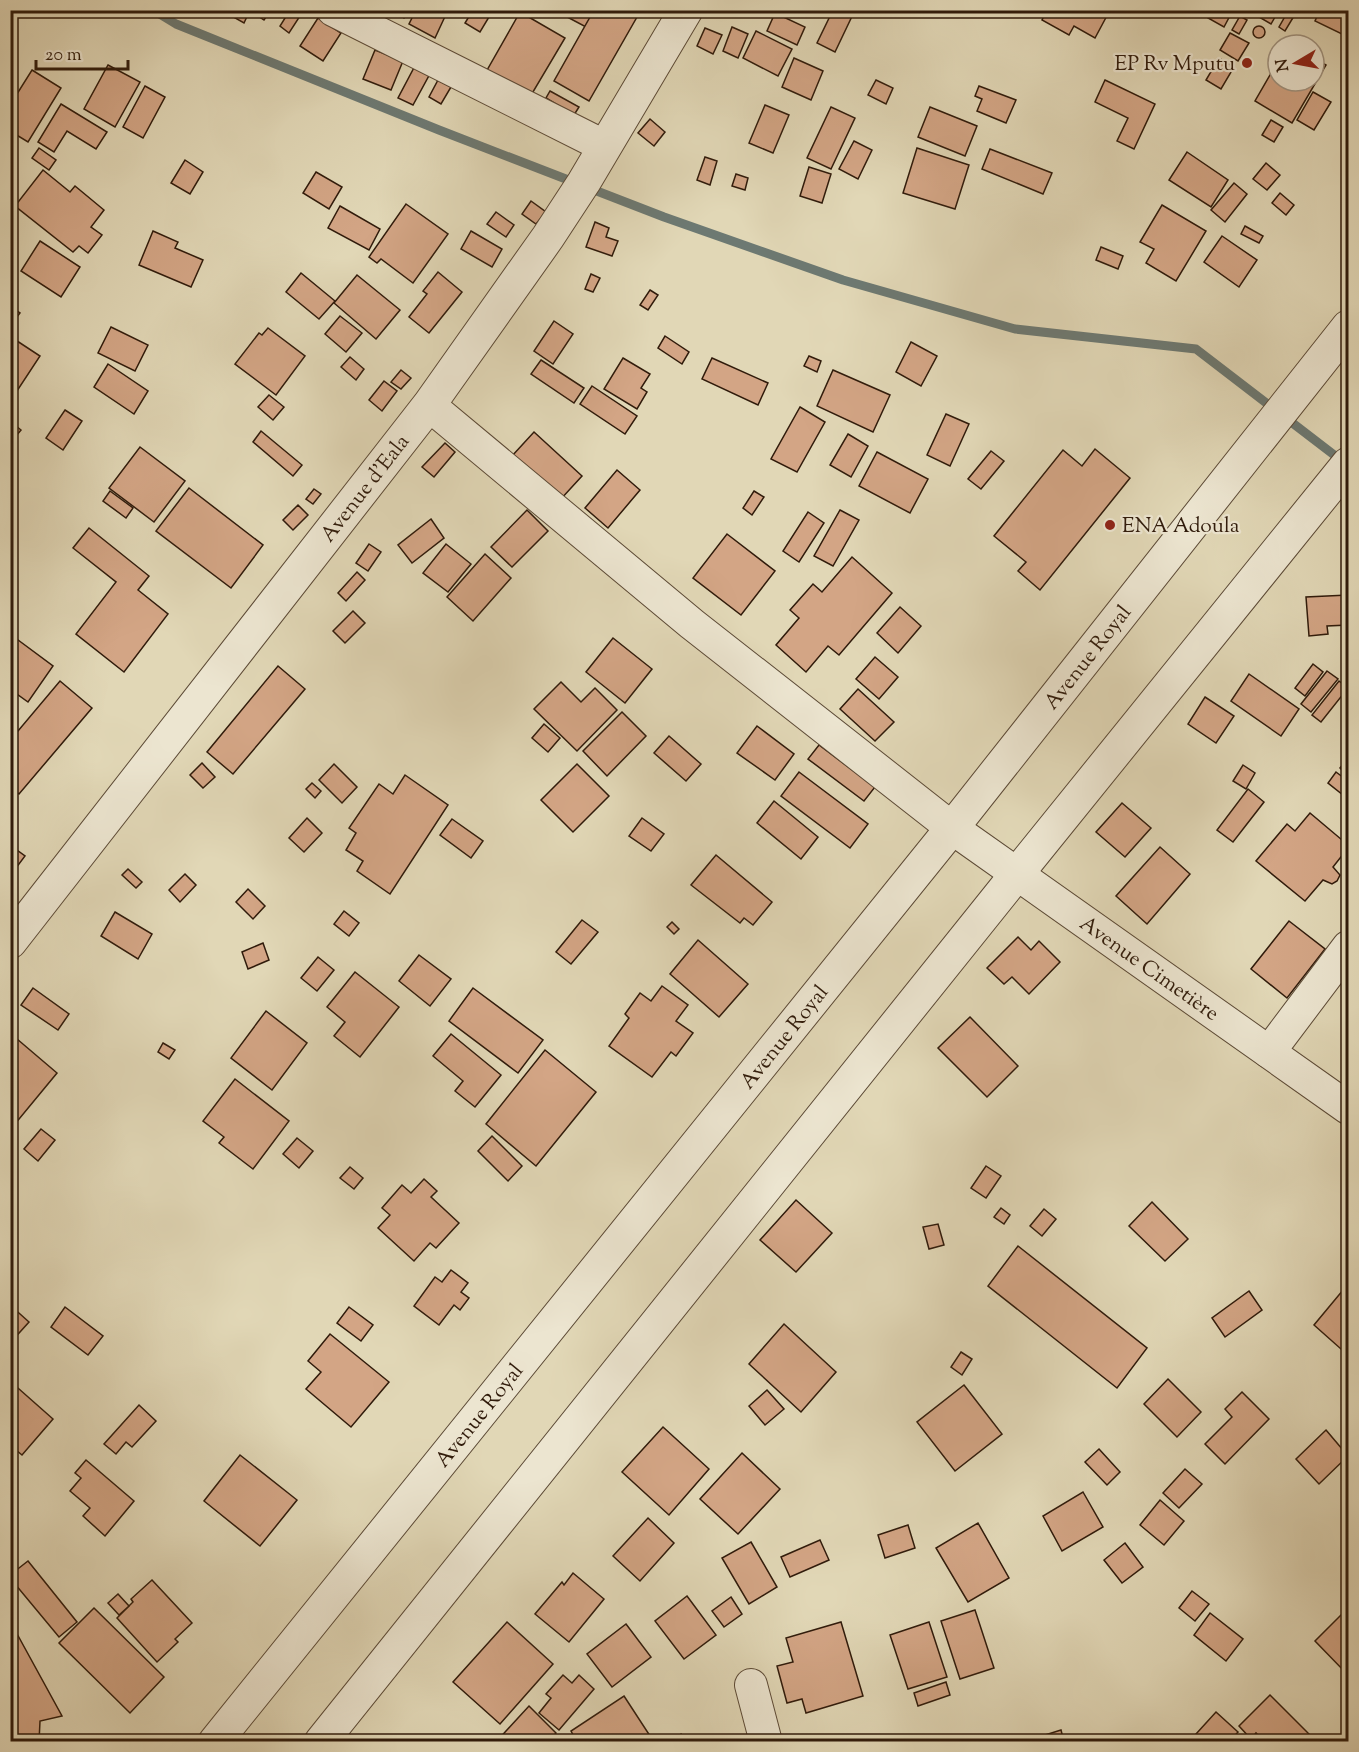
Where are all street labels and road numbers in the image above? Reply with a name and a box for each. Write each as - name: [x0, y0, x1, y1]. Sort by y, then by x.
- street label: Avenue d'Eala: [314, 428, 418, 550]
- street label: Avenue Royal: [1038, 599, 1140, 717]
- street label: Avenue Cimetière: [1073, 910, 1225, 1029]
- street label: Avenue Royal: [734, 979, 837, 1096]
- street label: Avenue Royal: [429, 1358, 532, 1475]

